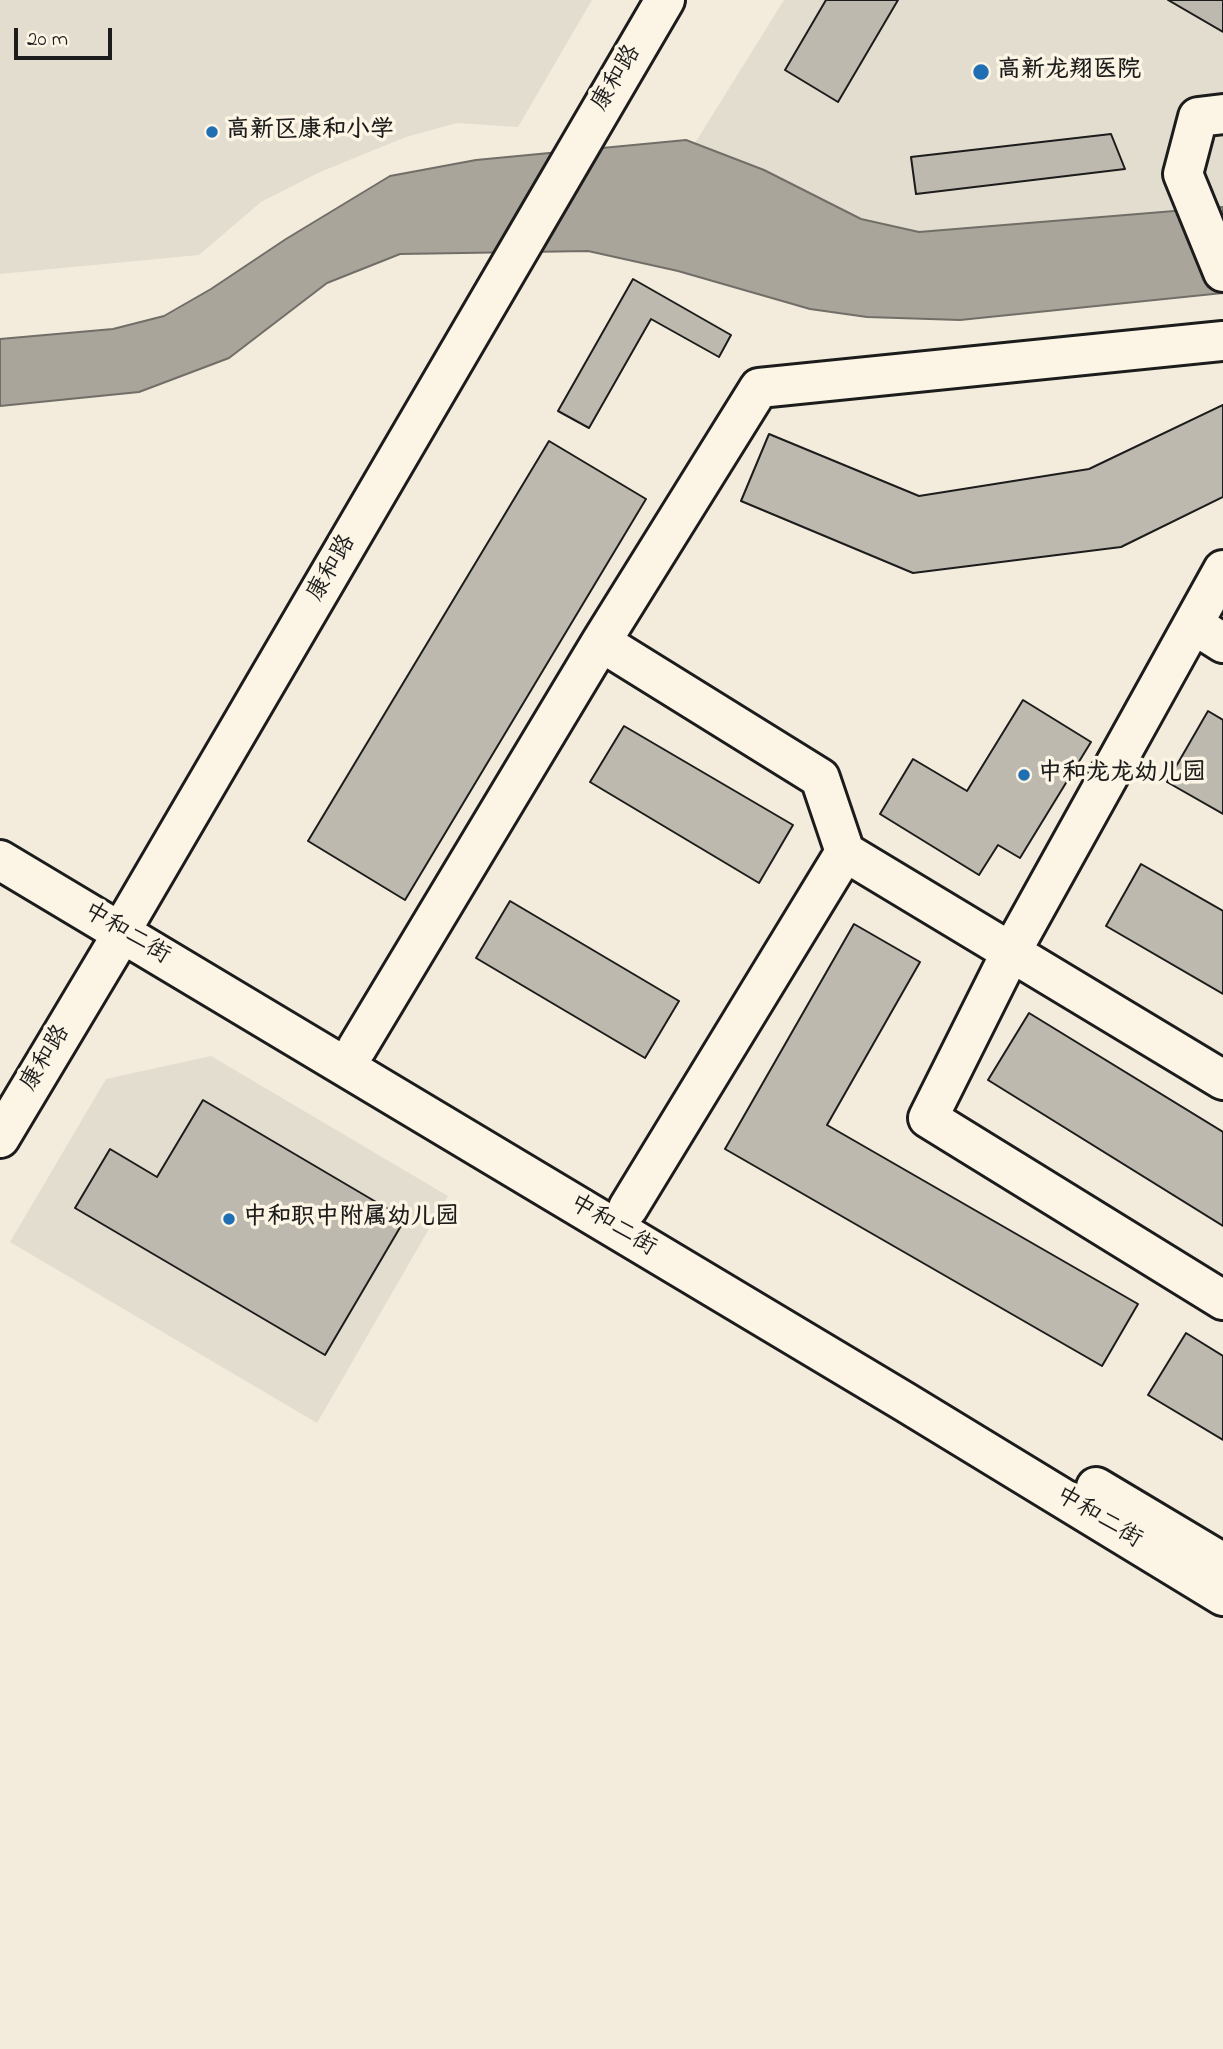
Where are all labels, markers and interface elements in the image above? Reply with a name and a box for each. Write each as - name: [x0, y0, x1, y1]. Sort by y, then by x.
- scale bar: [18, 14, 116, 58]
- text: 20 m: [27, 25, 68, 55]
- street label: 康和路: [587, 41, 649, 117]
- place label: 高新龙翔医院: [997, 58, 1141, 86]
- marker: 高新龙翔医院: [971, 62, 991, 82]
- place label: 高新区康和小学: [226, 118, 394, 146]
- marker: 高新区康和小学: [204, 124, 220, 140]
- street label: 康和路: [303, 531, 363, 607]
- place label: 中和龙龙幼儿园: [1038, 761, 1206, 789]
- marker: 中和龙龙幼儿园: [1016, 767, 1032, 783]
- street label: 中和二街: [77, 898, 175, 972]
- street label: 康和路: [16, 1021, 78, 1097]
- street label: 中和二街: [563, 1190, 661, 1264]
- place label: 中和职中附属幼儿园: [243, 1205, 459, 1233]
- marker: 中和职中附属幼儿园: [221, 1211, 237, 1227]
- street label: 中和二街: [1049, 1482, 1147, 1556]

